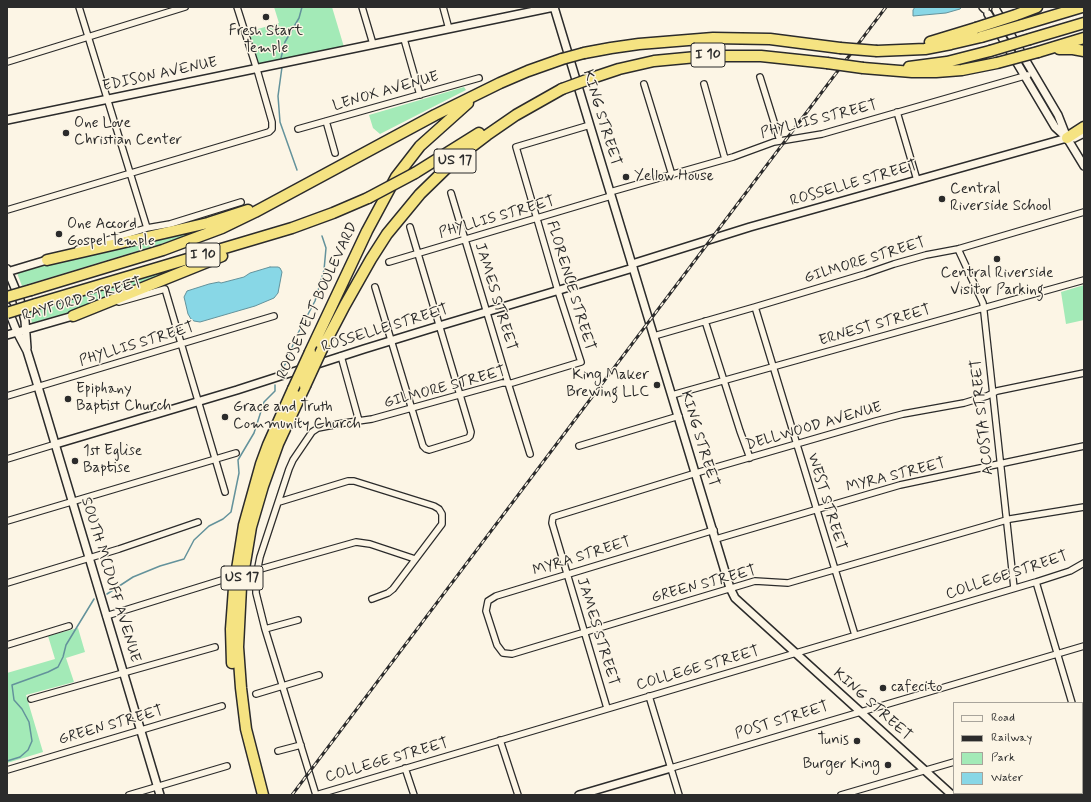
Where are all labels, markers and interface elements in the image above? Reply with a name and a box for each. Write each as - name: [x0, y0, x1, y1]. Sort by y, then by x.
- marker: Fresh Start Temple: [261, 12, 271, 22]
- place label: Fresh Start Temple: [229, 23, 303, 58]
- road number: I 10: [691, 43, 725, 67]
- street label: EDISON AVENUE: [101, 54, 219, 96]
- street label: LENOX AVENUE: [331, 68, 441, 116]
- street label: KING STREET: [578, 68, 624, 168]
- street label: PHYLLIS STREET: [759, 97, 879, 143]
- place label: One Love Christian Center: [74, 115, 182, 150]
- marker: One Love Christian Center: [61, 128, 71, 138]
- road number: US 17: [434, 149, 476, 173]
- street label: ROSSELLE STREET: [788, 157, 920, 211]
- place label: Yellow House: [634, 168, 714, 186]
- marker: Yellow House: [621, 172, 631, 182]
- place label: Central Riverside School: [950, 181, 1052, 216]
- street label: PHYLLIS STREET: [437, 193, 557, 243]
- marker: Central Riverside School: [937, 194, 947, 204]
- place label: One Accord Gospel Temple: [67, 216, 155, 251]
- street label: FLORENCE STREET: [542, 219, 598, 353]
- street label: ROOSEVELT BOULEVARD: [274, 220, 362, 382]
- marker: One Accord Gospel Temple: [54, 229, 64, 239]
- street label: GILMORE STREET: [802, 234, 928, 288]
- street label: JAMES STREET: [470, 241, 520, 353]
- road number: I 10: [186, 243, 220, 267]
- marker: Central Riverside Visitor Parking: [992, 254, 1002, 264]
- place label: Central Riverside Visitor Parking: [941, 265, 1053, 300]
- street label: RAYFORD STREET: [20, 274, 144, 326]
- street label: ROSSELLE STREET: [319, 301, 451, 357]
- street label: ERNEST STREET: [817, 301, 933, 351]
- street label: PHYLLIS STREET: [77, 319, 197, 371]
- street label: ACOSTA STREET: [968, 358, 998, 476]
- street label: GILMORE STREET: [382, 363, 508, 413]
- place label: King Maker Brewing LLC: [566, 367, 649, 402]
- marker: King Maker Brewing LLC: [652, 380, 662, 390]
- place label: Epiphany Baptist Church: [76, 381, 171, 416]
- street label: KING STREET: [676, 389, 722, 489]
- marker: Epiphany Baptist Church: [63, 394, 73, 404]
- place label: Grace and Truth Community Church: [233, 399, 361, 434]
- street label: DELLWOOD AVENUE: [744, 399, 884, 455]
- marker: Grace and Truth Community Church: [220, 412, 230, 422]
- place label: 1st Eglise Baptise: [83, 443, 142, 478]
- street label: WEST STREET: [803, 451, 849, 553]
- street label: MYRA STREET: [844, 455, 948, 497]
- marker: 1st Eglise Baptise: [70, 456, 80, 466]
- street label: SOUTH MCDUFF AVENUE: [76, 495, 144, 665]
- street label: MYRA STREET: [531, 534, 633, 580]
- street label: COLLEGE STREET: [944, 548, 1070, 604]
- street label: GREEN STREET: [650, 562, 758, 608]
- road number: US 17: [221, 566, 263, 590]
- street label: JAMES STREET: [572, 576, 622, 688]
- street label: COLLEGE STREET: [634, 643, 762, 695]
- street label: KING STREET: [829, 665, 915, 745]
- place label: cafecito: [891, 679, 942, 697]
- marker: cafecito: [878, 683, 888, 693]
- street label: POST STREET: [733, 698, 831, 744]
- street label: GREEN STREET: [57, 702, 165, 750]
- legend: [953, 702, 1083, 794]
- text: Road: [991, 710, 1015, 726]
- text: Railway: [991, 730, 1032, 746]
- place label: Tunis: [818, 732, 849, 750]
- street label: COLLEGE STREET: [323, 735, 451, 787]
- marker: Tunis: [852, 736, 862, 746]
- text: Park: [991, 750, 1015, 766]
- place label: Burger King: [803, 756, 880, 774]
- marker: Burger King: [883, 760, 893, 770]
- text: Water: [991, 770, 1023, 786]

